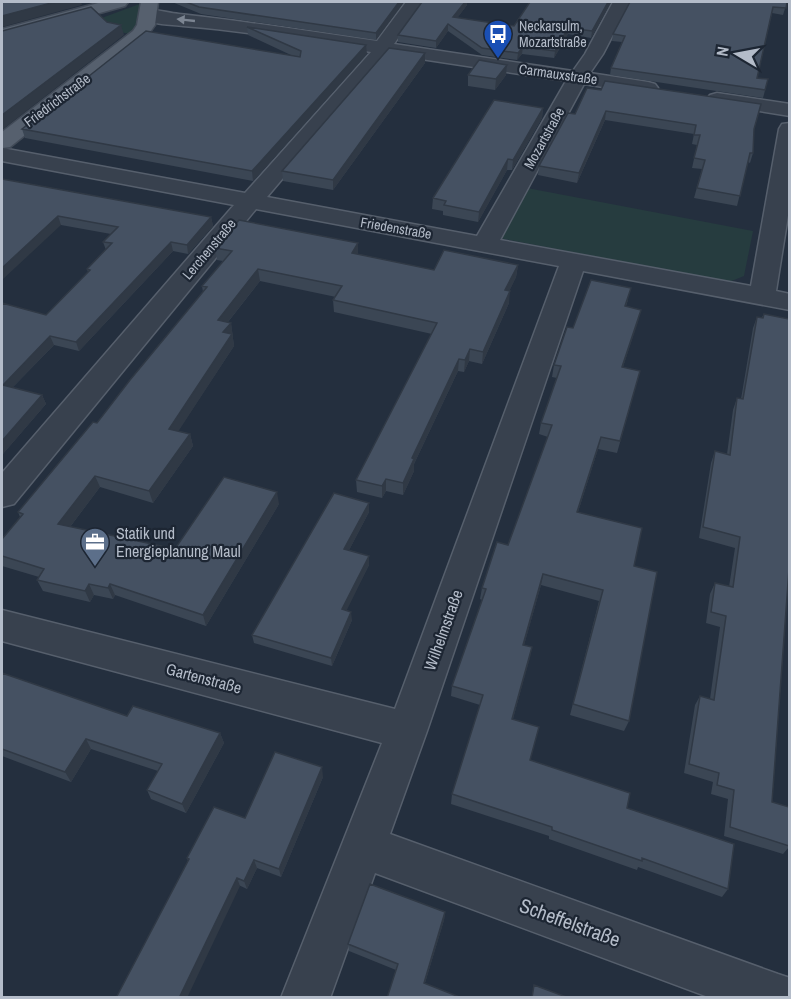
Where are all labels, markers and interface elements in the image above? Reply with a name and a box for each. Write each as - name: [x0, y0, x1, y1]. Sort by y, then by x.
- one-way arrow: [177, 16, 196, 25]
- place label: Neckarsulm, Mozartstraße: [519, 17, 587, 51]
- bus stop icon: Neckarsulm, Mozartstraße: [482, 18, 514, 60]
- north arrow: [707, 24, 767, 84]
- text: N: [711, 45, 734, 58]
- street label: Carmauxstraße: [518, 60, 598, 88]
- street label: Friedrichstraße: [20, 69, 94, 131]
- street label: Mozartstraße: [520, 104, 568, 172]
- street label: Friedenstraße: [359, 213, 433, 243]
- street label: Lerchenstraße: [178, 215, 240, 283]
- place label: Statik und Energieplanung Maul: [116, 522, 241, 562]
- office icon: Statik und Energieplanung Maul: [79, 526, 111, 568]
- street label: Wilhelmstraße: [418, 587, 468, 673]
- street label: Gartenstraße: [164, 657, 244, 699]
- street label: Scheffelstraße: [516, 891, 624, 953]

